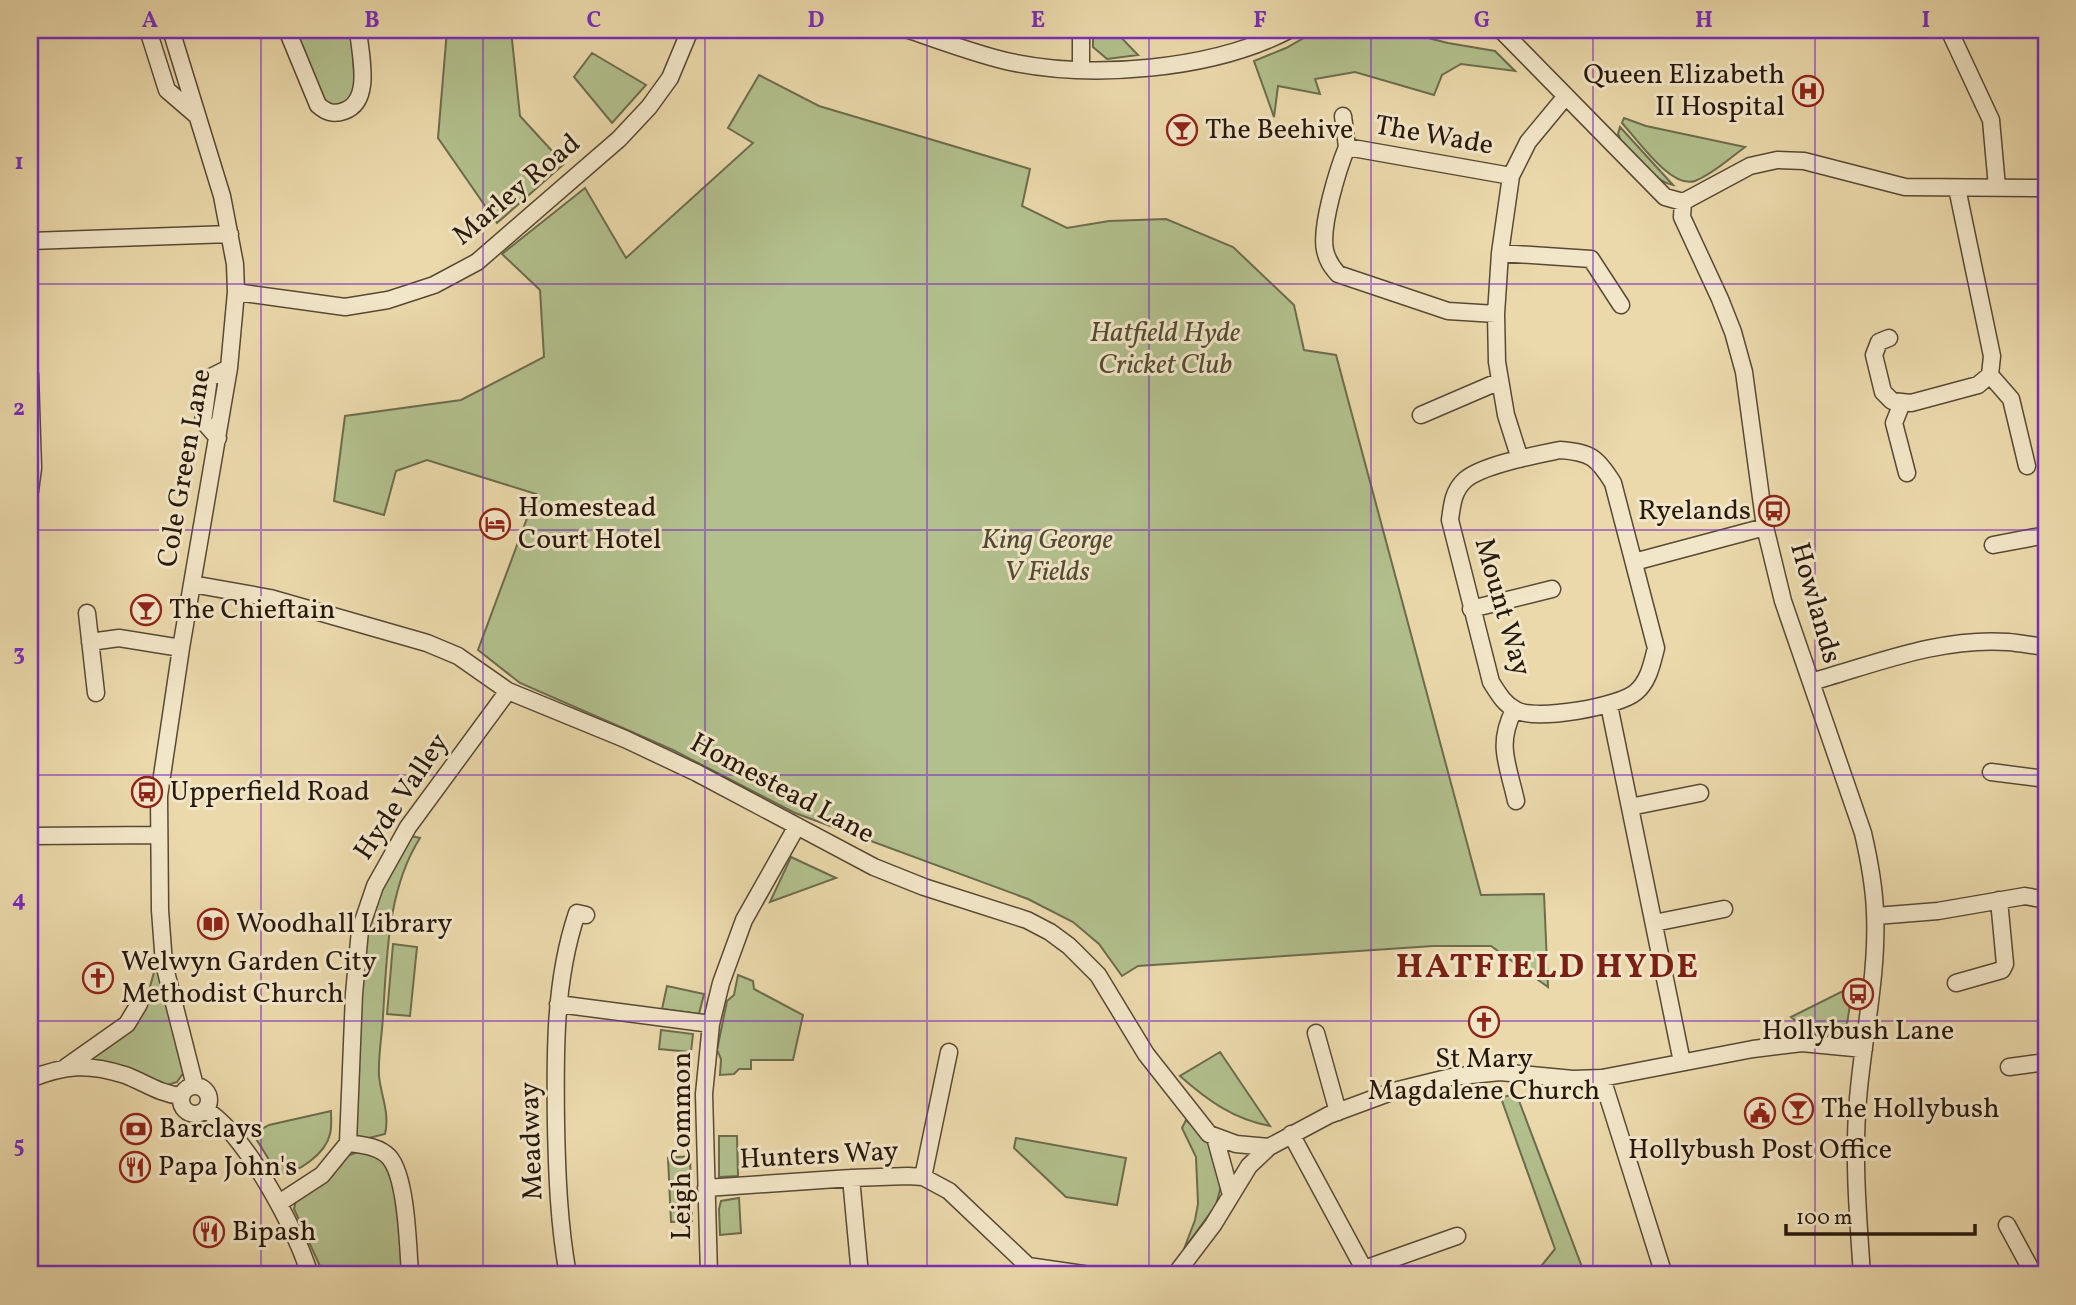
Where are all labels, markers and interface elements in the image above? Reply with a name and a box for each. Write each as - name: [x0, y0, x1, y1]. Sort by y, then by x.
- text: A: [142, 5, 158, 37]
- text: B: [364, 5, 380, 37]
- text: C: [587, 5, 601, 37]
- text: D: [808, 5, 825, 37]
- text: E: [1031, 5, 1045, 37]
- text: F: [1253, 5, 1267, 37]
- text: G: [1474, 5, 1490, 37]
- text: H: [1695, 5, 1713, 37]
- text: I: [1922, 5, 1930, 37]
- place label: Queen Elizabeth II Hospital: [1583, 56, 1785, 127]
- hospital icon: Queen Elizabeth II Hospital: [1791, 74, 1825, 108]
- street label: The Wade: [1372, 106, 1496, 166]
- place label: The Beehive: [1205, 111, 1353, 150]
- bar icon: The Beehive: [1165, 113, 1199, 147]
- street label: Marley Road: [445, 125, 589, 255]
- text: 1: [14, 147, 24, 179]
- park label: Hatfield Hyde Cricket Club: [1090, 314, 1240, 385]
- street label: Cole Green Lane: [148, 366, 222, 570]
- text: 2: [13, 393, 25, 425]
- place label: Homestead Court Hotel: [518, 489, 661, 560]
- place label: Ryelands: [1638, 492, 1751, 531]
- bus stop icon: Ryelands: [1757, 494, 1791, 528]
- hotel icon: Homestead Court Hotel: [478, 507, 512, 541]
- park label: King George V Fields: [981, 521, 1113, 592]
- street label: Mount Way: [1464, 533, 1540, 681]
- street label: Howlands: [1779, 538, 1851, 668]
- place label: The Chieftain: [169, 591, 335, 630]
- bar icon: The Chieftain: [129, 593, 163, 627]
- text: 3: [13, 638, 25, 670]
- street label: Homestead Lane: [683, 724, 881, 854]
- street label: Hyde Valley: [345, 726, 459, 868]
- place label: Upperfield Road: [170, 773, 370, 812]
- bus stop icon: Upperfield Road: [130, 775, 164, 809]
- text: 4: [12, 884, 26, 916]
- place label: Woodhall Library: [236, 905, 452, 944]
- library icon: Woodhall Library: [196, 907, 230, 941]
- place label: Welwyn Garden City Methodist Church: [121, 943, 377, 1014]
- district label: HATFIELD HYDE: [1396, 944, 1700, 992]
- church icon: Welwyn Garden City Methodist Church: [81, 961, 115, 995]
- bus stop icon: Hollybush Lane: [1841, 977, 1875, 1011]
- church icon: St Mary Magdalene Church: [1467, 1005, 1501, 1039]
- place label: Hollybush Lane: [1762, 1012, 1954, 1051]
- place label: St Mary Magdalene Church: [1368, 1040, 1600, 1111]
- street label: Leigh Common: [663, 1052, 702, 1240]
- street label: Meadway: [510, 1081, 554, 1201]
- place label: The Hollybush: [1821, 1090, 2000, 1129]
- bar icon: The Hollybush: [1781, 1092, 1815, 1126]
- public building icon: Hollybush Post Office: [1743, 1096, 1777, 1130]
- place label: Barclays: [159, 1110, 263, 1149]
- bank icon: Barclays: [119, 1112, 153, 1146]
- text: 5: [13, 1130, 25, 1162]
- place label: Hollybush Post Office: [1628, 1131, 1892, 1170]
- street label: Hunters Way: [738, 1132, 900, 1180]
- place label: Papa John's: [158, 1148, 297, 1187]
- restaurant icon: Papa John's: [118, 1150, 152, 1184]
- scale bar: [1786, 1193, 1974, 1237]
- text: 100 m: [1796, 1204, 1853, 1233]
- place label: Bipash: [232, 1213, 317, 1252]
- restaurant icon: Bipash: [192, 1215, 226, 1249]

